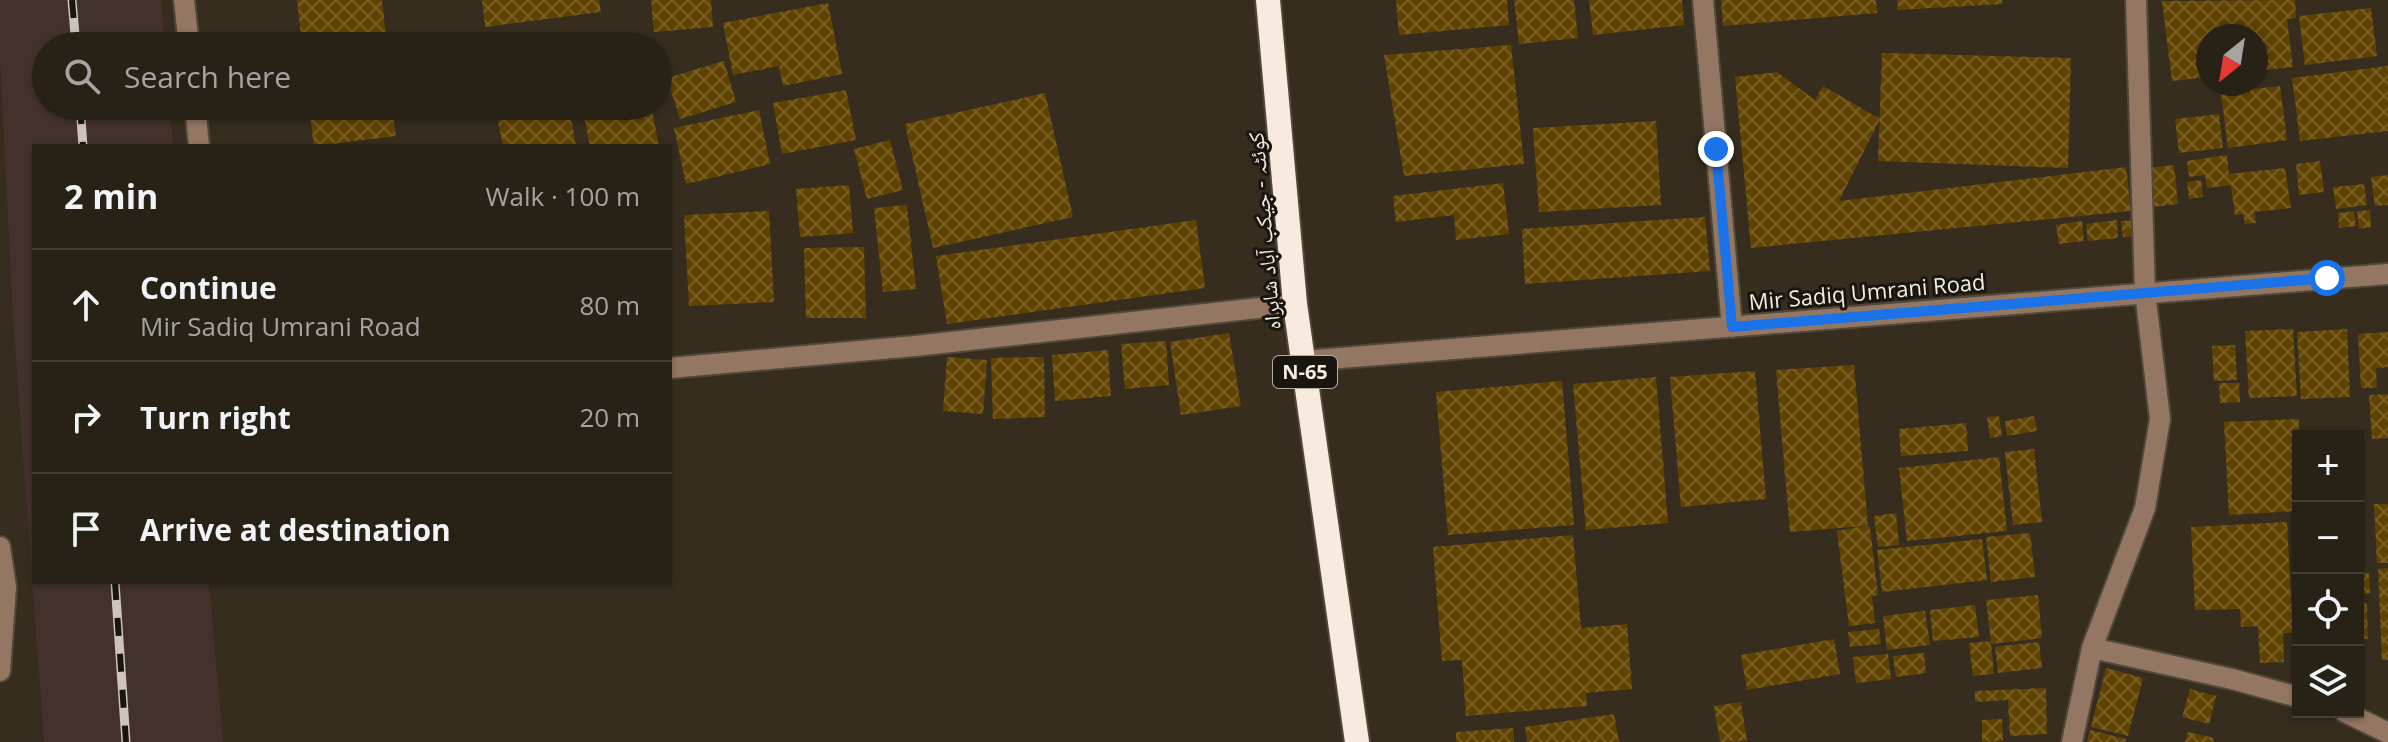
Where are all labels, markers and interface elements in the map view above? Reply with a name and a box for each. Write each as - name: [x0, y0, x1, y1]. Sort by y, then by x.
- north arrow: [2196, 24, 2268, 96]
- search box: [32, 32, 672, 120]
- icon: search: [60, 54, 104, 98]
- text: Search here: [124, 56, 291, 97]
- street label: کوئٹہ - جیکب آباد شاہراہ: [1239, 131, 1287, 331]
- route end: [1698, 131, 1734, 167]
- text: 2 min: [64, 173, 158, 219]
- text: Walk · 100 m: [486, 178, 640, 214]
- route start: [2309, 260, 2345, 296]
- street label: Mir Sadiq Umrani Road: [1747, 266, 1986, 316]
- text: Continue: [140, 267, 277, 308]
- icon: ahead: [64, 283, 108, 327]
- text: 80 m: [579, 287, 640, 323]
- text: Mir Sadiq Umrani Road: [140, 308, 421, 344]
- road number: N-65: [1273, 356, 1337, 388]
- icon: right: [64, 395, 108, 439]
- text: Turn right: [140, 397, 291, 438]
- text: 20 m: [579, 399, 640, 435]
- map controls: [2292, 430, 2364, 718]
- button: +: [2292, 430, 2364, 502]
- button: −: [2292, 502, 2364, 574]
- icon: arrive: [64, 507, 108, 551]
- text: Arrive at destination: [140, 509, 451, 550]
- button: locate: [2292, 574, 2364, 646]
- button: layers: [2292, 646, 2364, 718]

